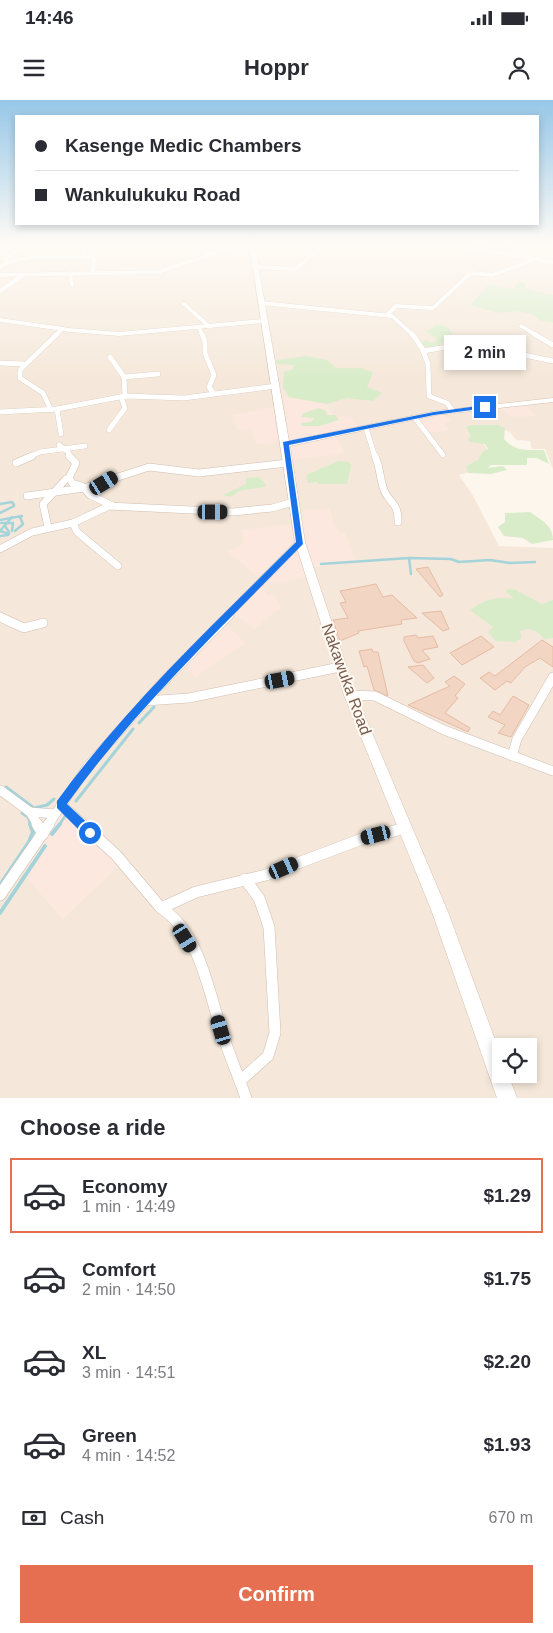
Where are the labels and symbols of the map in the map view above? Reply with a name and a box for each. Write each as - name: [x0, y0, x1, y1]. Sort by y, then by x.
- callout: 2 min: [444, 334, 526, 370]
- route end: [474, 396, 496, 418]
- car: [87, 469, 120, 497]
- car: [198, 505, 228, 520]
- street label: Nakawuka Road: [318, 621, 375, 737]
- car: [263, 670, 296, 690]
- route start: [79, 822, 101, 844]
- car: [359, 824, 392, 846]
- car: [267, 855, 300, 881]
- car: [170, 921, 199, 955]
- car: [209, 1013, 232, 1047]

